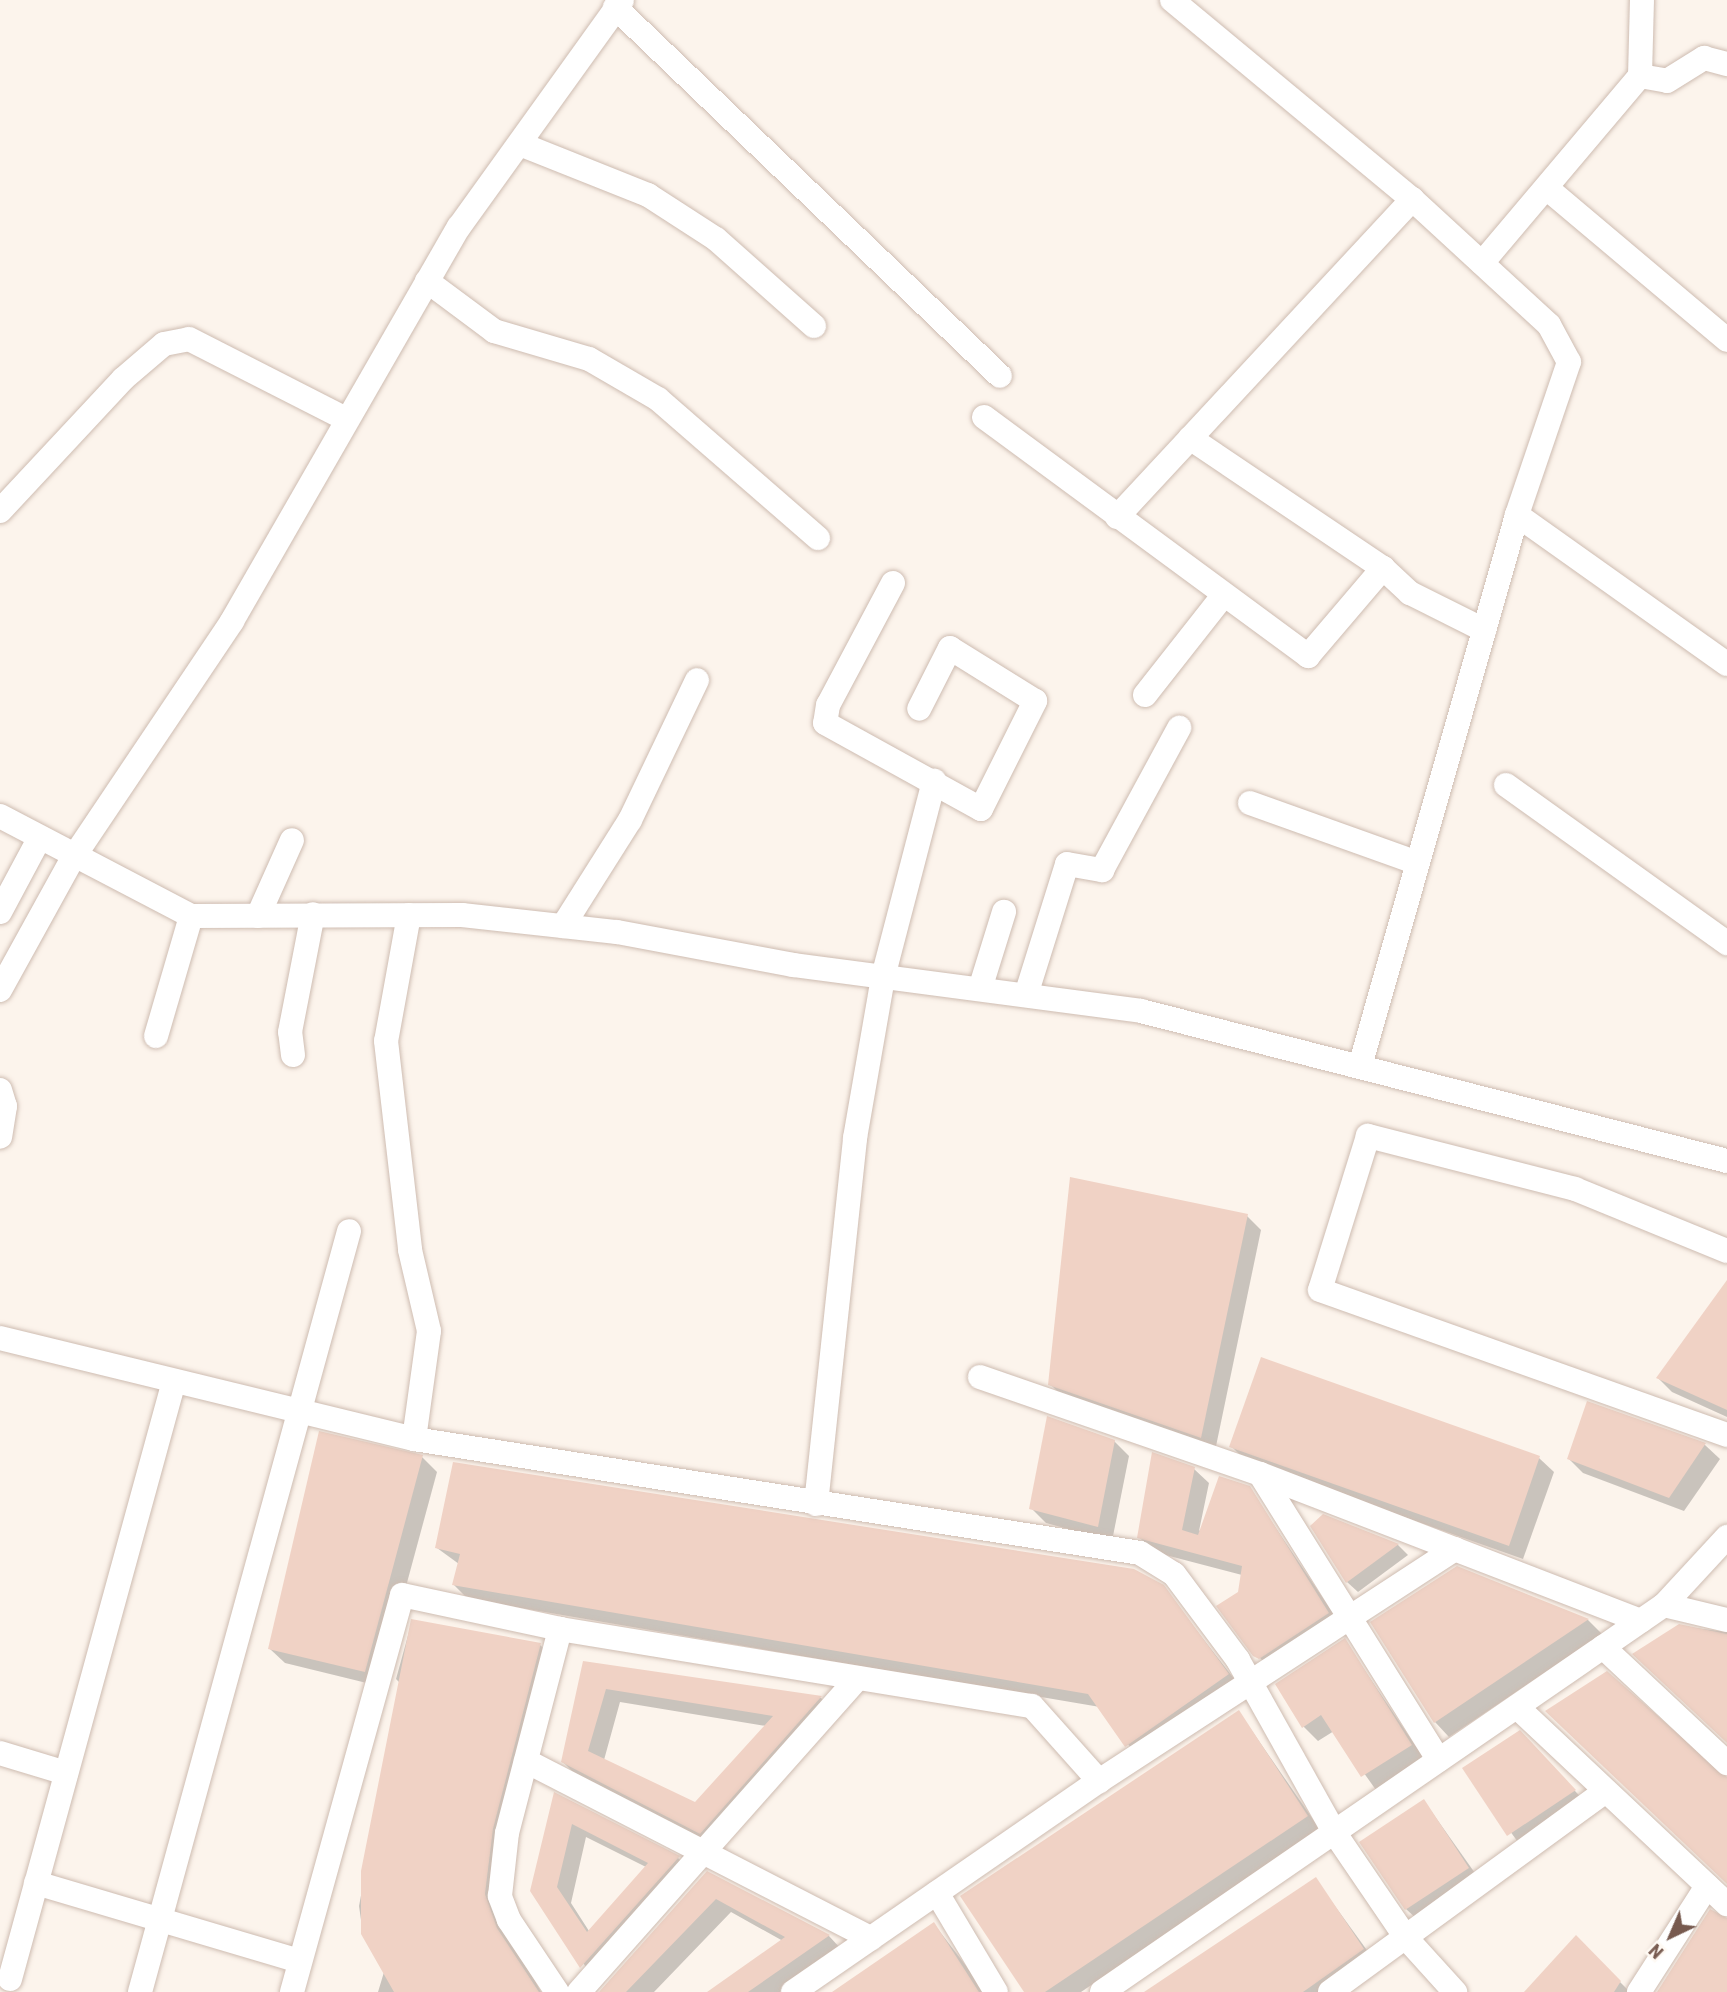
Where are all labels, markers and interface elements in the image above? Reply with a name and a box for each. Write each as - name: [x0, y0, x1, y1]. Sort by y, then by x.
- north arrow: [1636, 1901, 1706, 1971]
- text: N: [1644, 1939, 1668, 1964]

